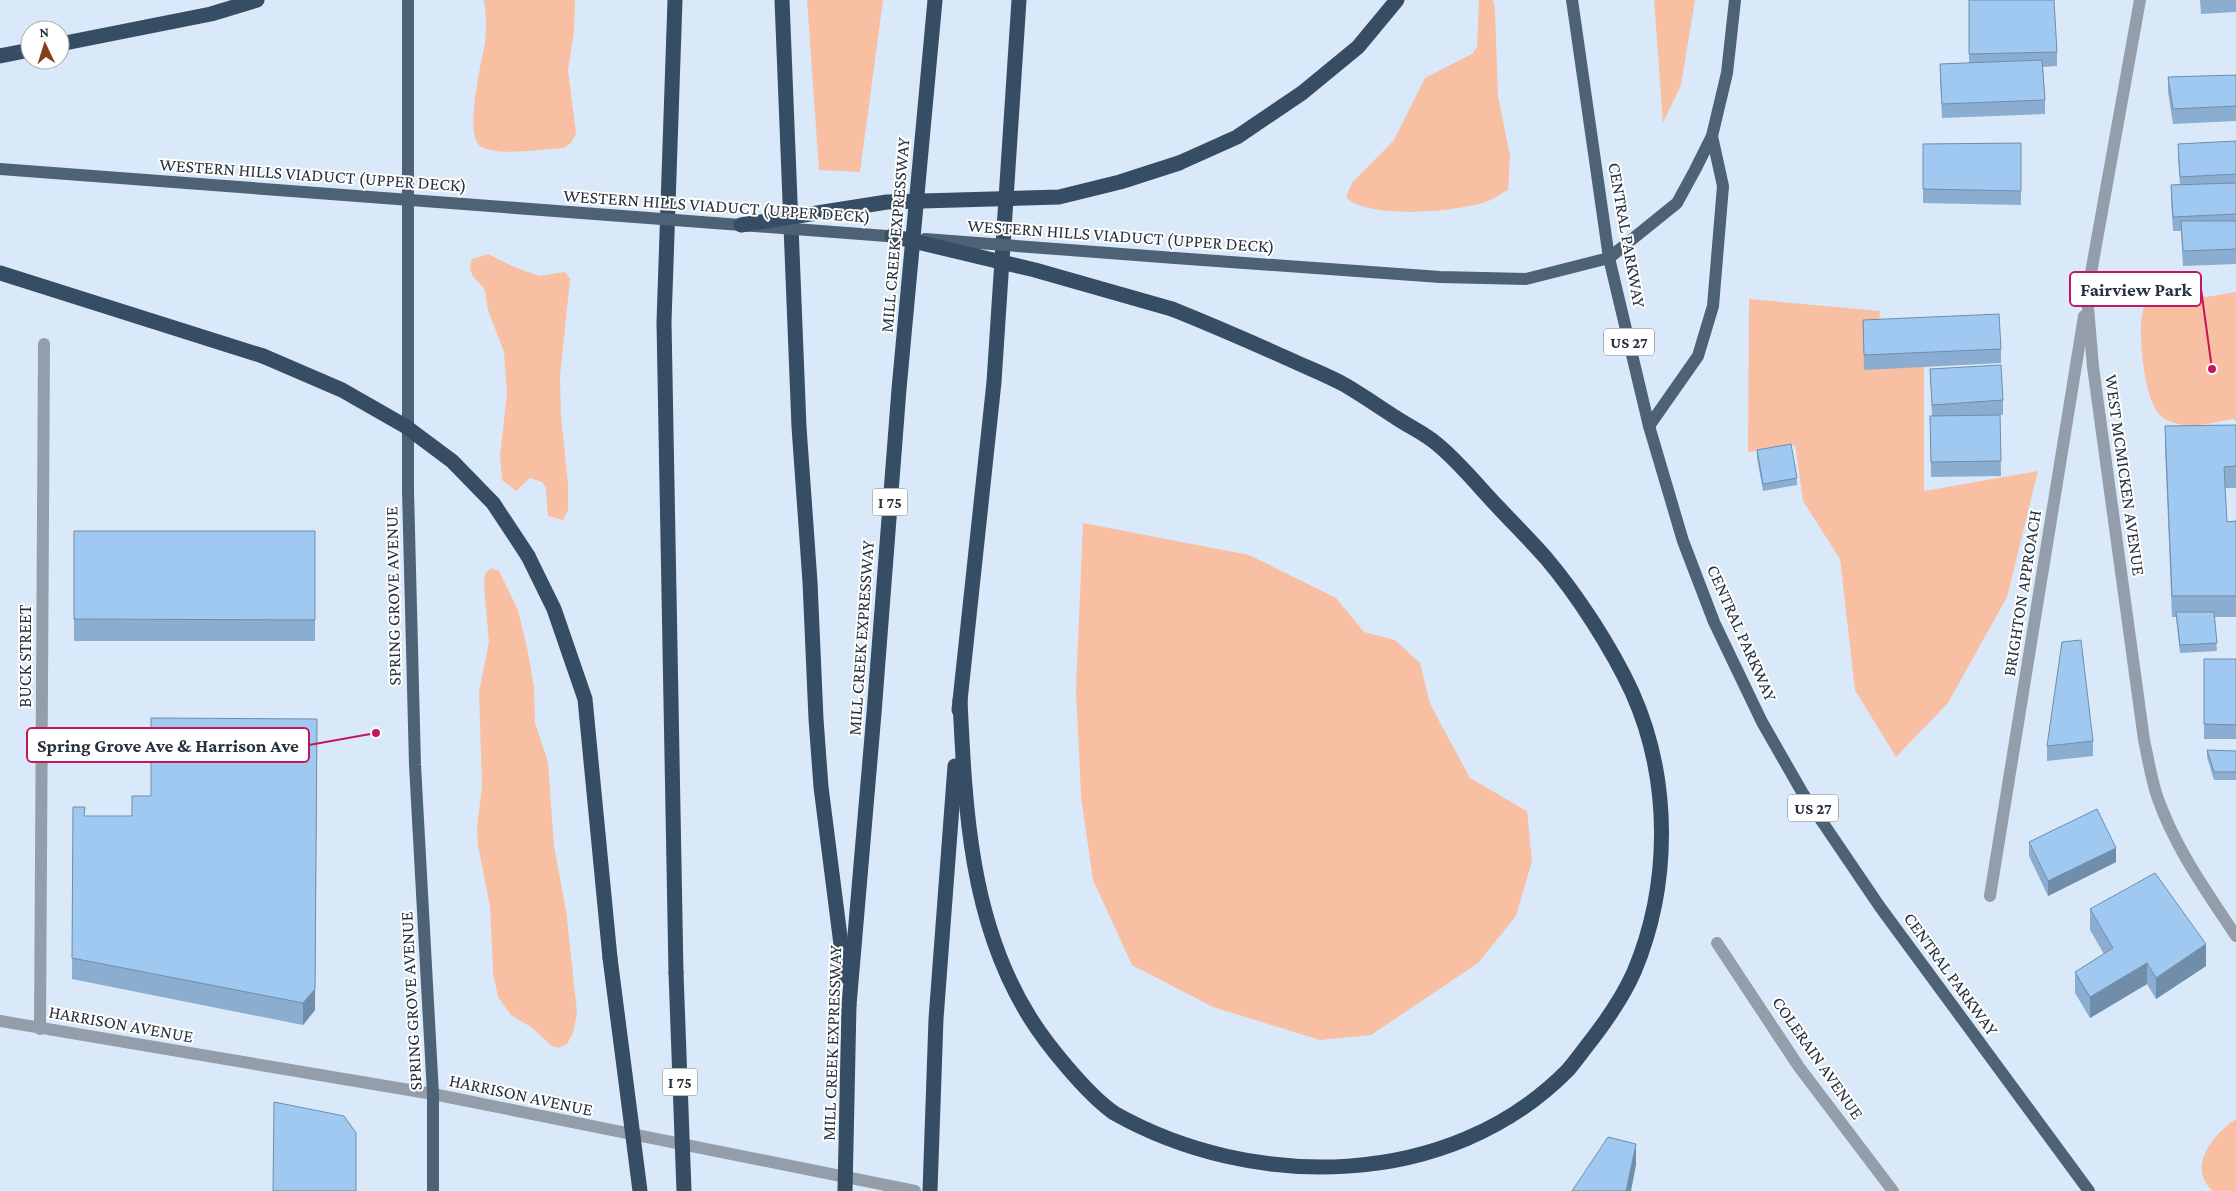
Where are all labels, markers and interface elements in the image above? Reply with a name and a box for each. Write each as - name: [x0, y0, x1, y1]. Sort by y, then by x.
- north arrow: [20, 20, 70, 70]
- text: N: [39, 24, 50, 40]
- street label: MILL CREEK EXPRESSWAY: [877, 136, 914, 333]
- street label: WESTERN HILLS VIADUCT (UPPER DECK): [159, 154, 467, 197]
- street label: CENTRAL PARKWAY: [1604, 161, 1650, 310]
- street label: WESTERN HILLS VIADUCT (UPPER DECK): [563, 185, 871, 228]
- street label: WESTERN HILLS VIADUCT (UPPER DECK): [967, 215, 1275, 258]
- callout: Fairview Park: [2070, 272, 2201, 306]
- text: Fairview Park: [2080, 279, 2192, 300]
- road number: US 27: [1604, 328, 1654, 356]
- street label: WEST MCMICKEN AVENUE: [2101, 373, 2149, 577]
- road number: I 75: [872, 488, 908, 516]
- street label: SPRING GROVE AVENUE: [381, 506, 405, 686]
- street label: BRIGHTON APPROACH: [1999, 508, 2045, 678]
- street label: MILL CREEK EXPRESSWAY: [844, 539, 878, 736]
- street label: CENTRAL PARKWAY: [1703, 562, 1781, 705]
- street label: BUCK STREET: [15, 604, 35, 708]
- callout: Spring Grove Ave & Harrison Ave: [27, 728, 309, 762]
- text: Spring Grove Ave & Harrison Ave: [37, 735, 299, 756]
- road number: US 27: [1788, 794, 1838, 821]
- street label: CENTRAL PARKWAY: [1900, 909, 2003, 1040]
- street label: SPRING GROVE AVENUE: [396, 911, 426, 1091]
- street label: MILL CREEK EXPRESSWAY: [819, 944, 845, 1141]
- street label: COLERAIN AVENUE: [1768, 993, 1868, 1123]
- street label: HARRISON AVENUE: [47, 1001, 195, 1047]
- road number: I 75: [662, 1068, 698, 1096]
- street label: HARRISON AVENUE: [447, 1070, 595, 1120]

